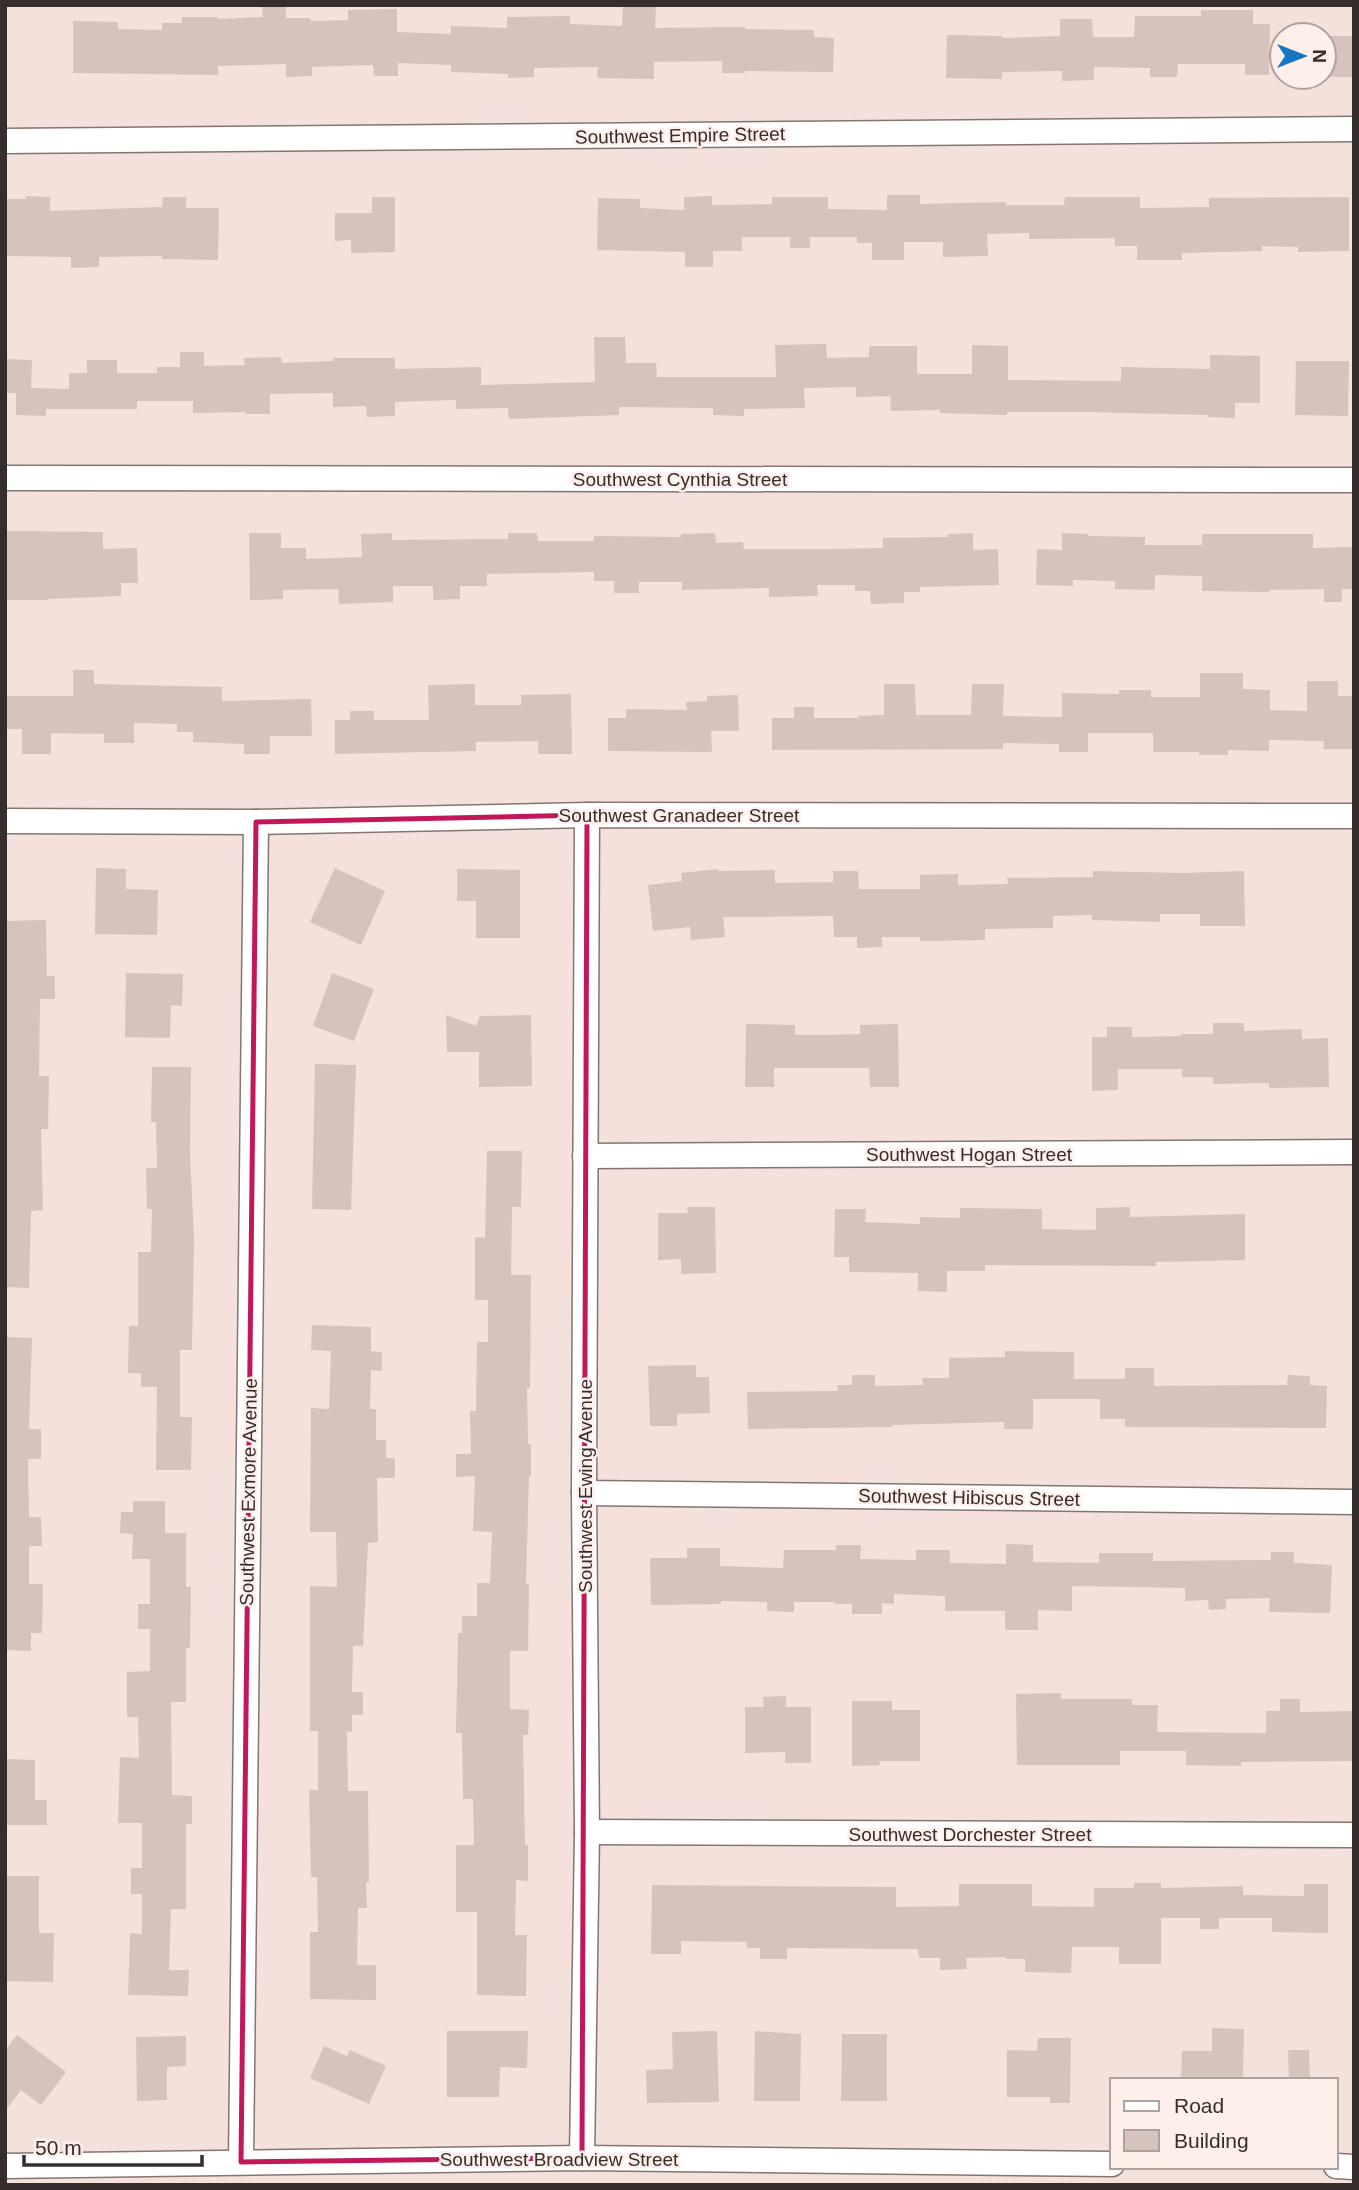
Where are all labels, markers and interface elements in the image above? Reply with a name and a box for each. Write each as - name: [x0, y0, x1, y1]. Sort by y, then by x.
- north arrow: [1268, 21, 1338, 91]
- text: N: [1309, 49, 1330, 63]
- street label: Southwest Empire Street: [575, 123, 786, 148]
- street label: Southwest Cynthia Street: [573, 469, 788, 490]
- street label: Southwest Granadeer Street: [559, 805, 800, 826]
- street label: Southwest Hogan Street: [866, 1144, 1073, 1165]
- street label: Southwest Exmore Avenue: [236, 1378, 261, 1606]
- street label: Southwest Ewing Avenue: [575, 1379, 596, 1593]
- street label: Southwest Hibiscus Street: [858, 1485, 1081, 1510]
- street label: Southwest Dorchester Street: [849, 1824, 1092, 1845]
- legend: [1110, 2078, 1338, 2169]
- text: Road: [1174, 2094, 1224, 2117]
- scale bar: [24, 2124, 203, 2168]
- text: Building: [1174, 2129, 1249, 2152]
- text: 50 m: [35, 2136, 82, 2159]
- street label: Southwest Broadview Street: [440, 2149, 679, 2170]

